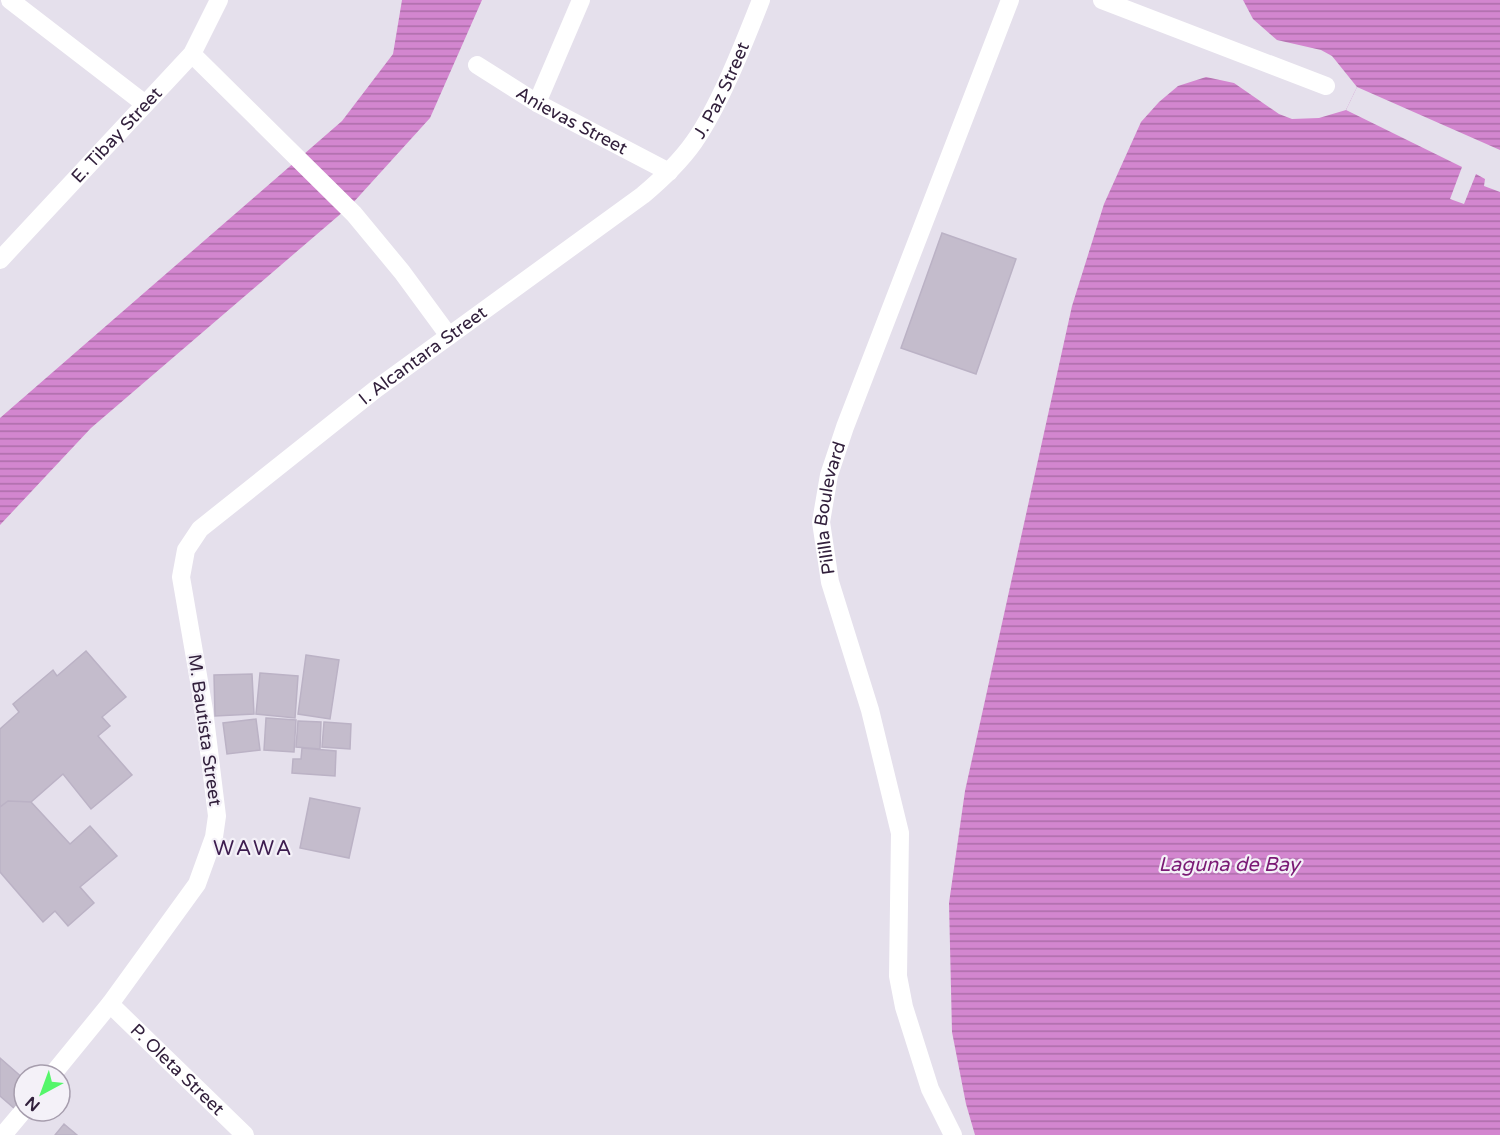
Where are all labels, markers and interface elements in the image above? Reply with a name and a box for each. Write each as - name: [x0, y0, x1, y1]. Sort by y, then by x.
- street label: J. Paz Street: [688, 38, 754, 143]
- street label: E. Tibay Street: [66, 82, 167, 188]
- street label: Anievas Street: [512, 82, 631, 159]
- street label: I. Alcantara Street: [354, 301, 491, 409]
- street label: Pililla Boulevard: [809, 439, 850, 576]
- street label: M. Bautista Street: [183, 653, 227, 808]
- district label: WAWA: [213, 836, 293, 861]
- water label: Laguna de Bay: [1159, 853, 1302, 877]
- street label: P. Oleta Street: [126, 1019, 229, 1120]
- north arrow: [12, 1063, 72, 1123]
- text: N: [21, 1092, 44, 1115]

